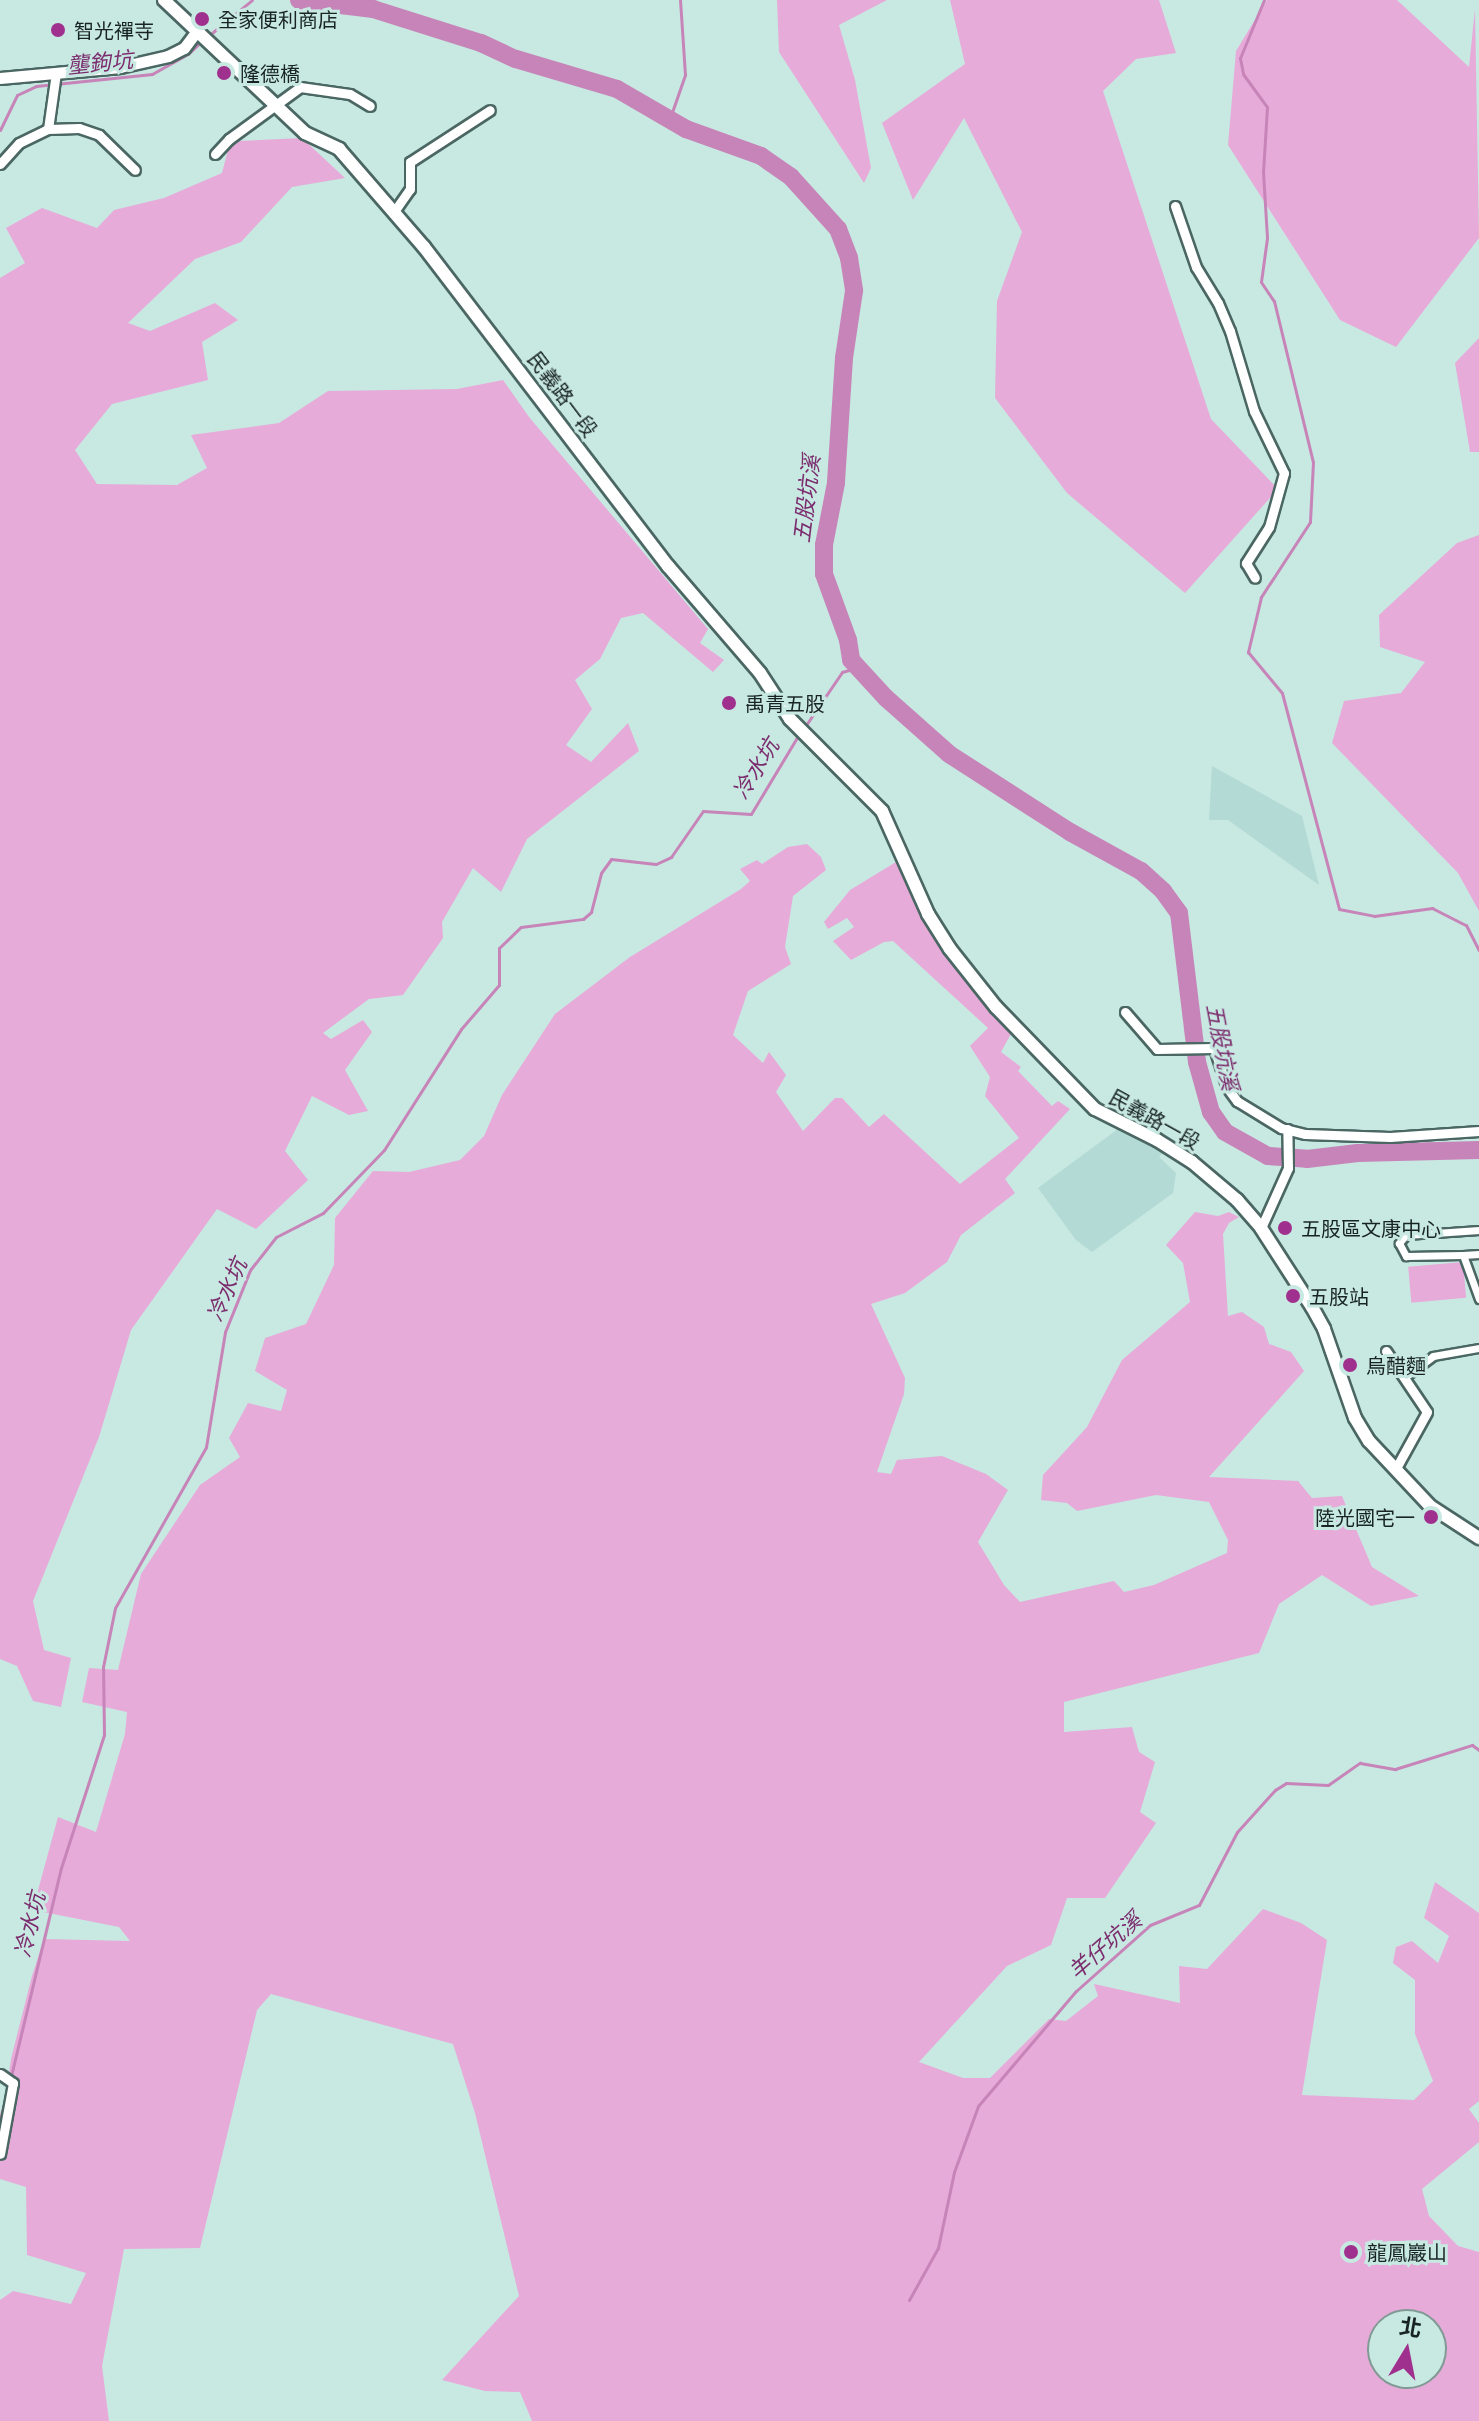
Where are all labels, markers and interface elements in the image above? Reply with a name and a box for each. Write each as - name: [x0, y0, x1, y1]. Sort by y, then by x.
- place label: 全家便利商店: [218, 7, 338, 31]
- marker: 全家便利商店: [193, 10, 211, 28]
- place label: 智光禪寺: [74, 18, 154, 42]
- marker: 智光禪寺: [49, 21, 67, 39]
- water label: 壟鉤坑: [66, 46, 134, 80]
- place label: 隆德橋: [240, 61, 300, 85]
- marker: 隆德橋: [215, 64, 233, 82]
- street label: 民義路一段: [523, 347, 603, 441]
- water label: 五股坑溪: [789, 454, 825, 544]
- place label: 禹青五股: [745, 691, 825, 715]
- marker: 禹青五股: [720, 694, 738, 712]
- water label: 冷水坑: [727, 734, 785, 804]
- water label: 五股坑溪: [1201, 1001, 1243, 1093]
- street label: 民義路一段: [1105, 1084, 1205, 1154]
- place label: 五股區文康中心: [1301, 1216, 1441, 1240]
- marker: 五股區文康中心: [1276, 1219, 1294, 1237]
- water label: 冷水坑: [202, 1254, 252, 1326]
- place label: 五股站: [1309, 1284, 1369, 1308]
- marker: 五股站: [1284, 1287, 1302, 1305]
- place label: 烏醋麵: [1366, 1353, 1426, 1377]
- marker: 烏醋麵: [1341, 1356, 1359, 1374]
- place label: 陸光國宅一: [1315, 1505, 1415, 1529]
- marker: 陸光國宅一: [1422, 1508, 1440, 1526]
- water label: 冷水坑: [9, 1890, 51, 1960]
- water label: 羊仔坑溪: [1063, 1907, 1147, 1985]
- place label: 龍鳳巖山: [1367, 2240, 1447, 2264]
- marker: 龍鳳巖山: [1342, 2243, 1360, 2261]
- north arrow: [1367, 2309, 1447, 2389]
- text: 北: [1397, 2311, 1424, 2344]

